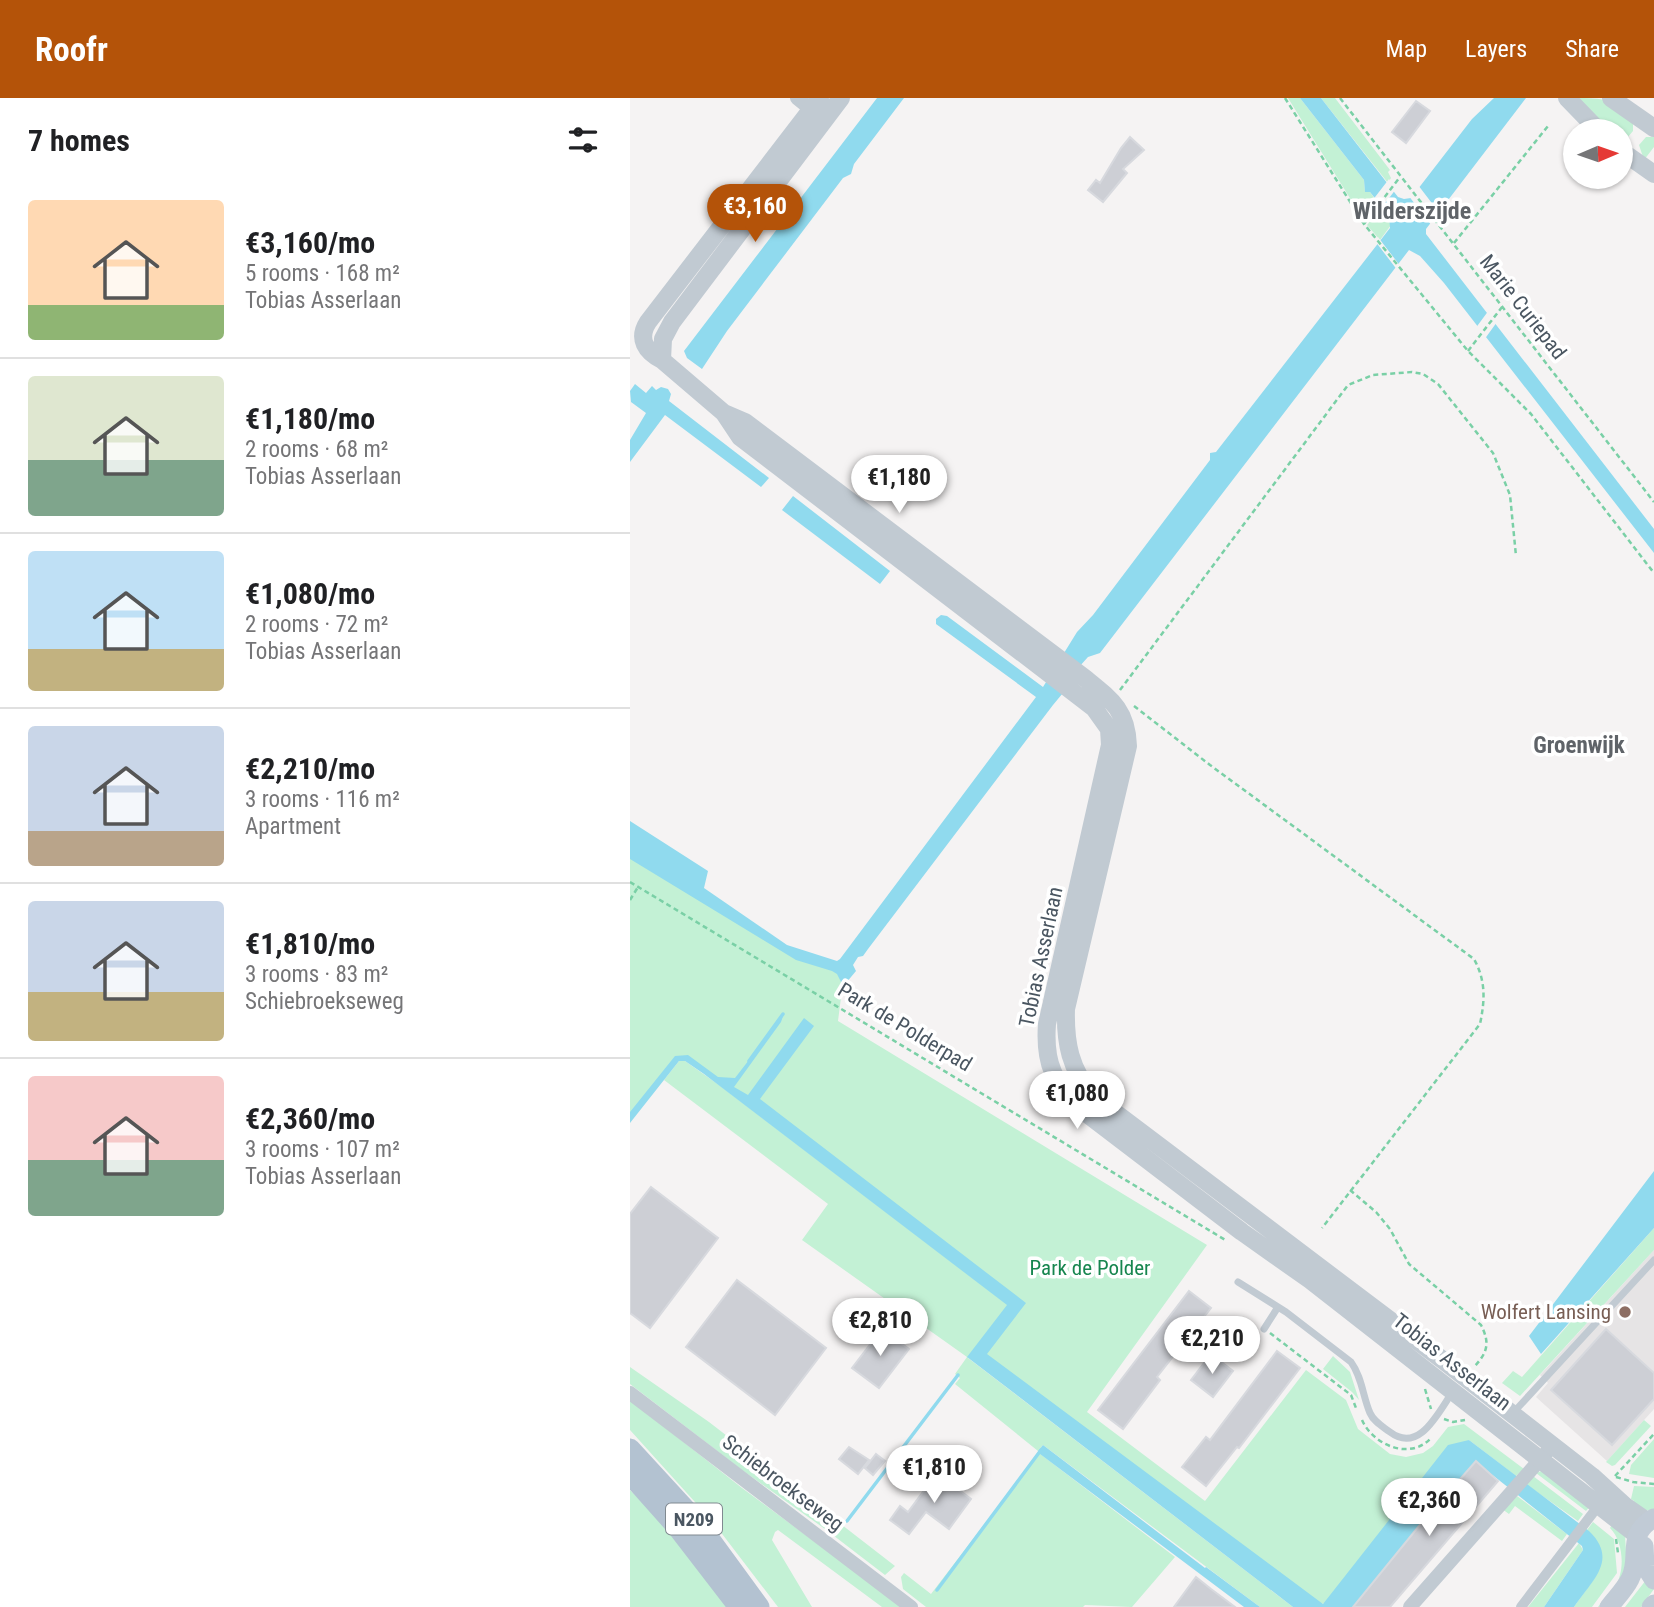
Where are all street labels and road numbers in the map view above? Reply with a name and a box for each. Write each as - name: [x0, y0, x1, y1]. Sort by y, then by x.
- street label: Marie Curiepad: [1475, 250, 1571, 364]
- street label: Tobias Asserlaan: [1014, 885, 1068, 1029]
- street label: Park de Polderpad: [834, 978, 976, 1076]
- street label: Tobias Asserlaan: [1388, 1309, 1516, 1415]
- street label: Schiebroekseweg: [718, 1430, 848, 1536]
- road number: N209: [666, 1504, 722, 1534]

